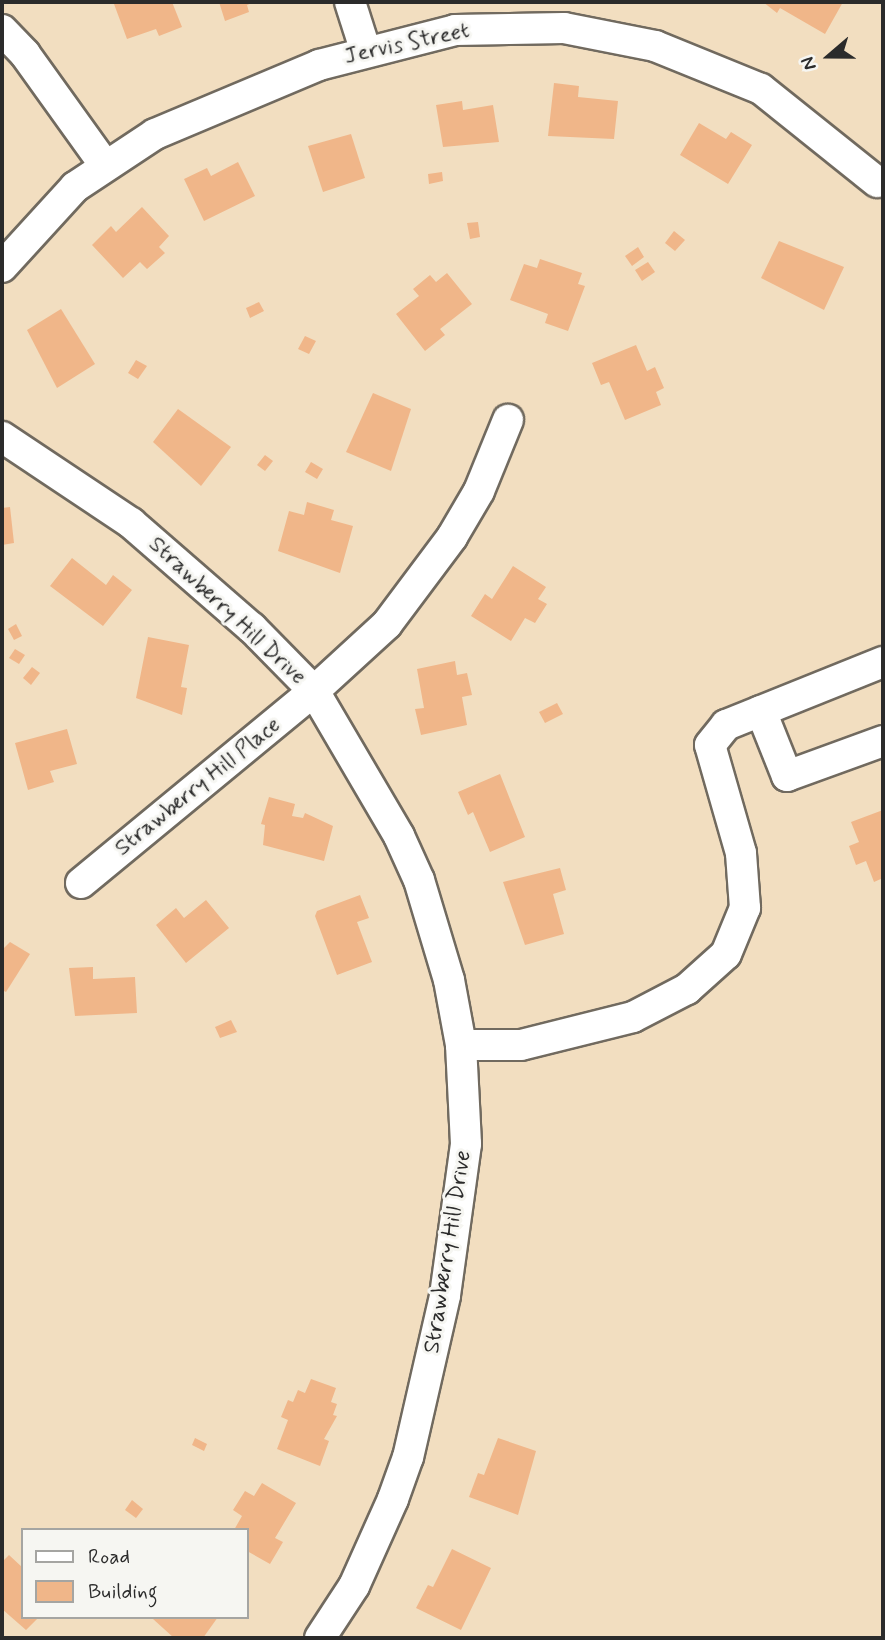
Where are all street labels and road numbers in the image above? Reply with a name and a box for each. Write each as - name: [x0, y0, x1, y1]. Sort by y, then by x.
- street label: Jervis Street: [340, 17, 474, 71]
- street label: Strawberry Hill Drive: [143, 531, 311, 691]
- street label: Strawberry Hill Place: [110, 712, 286, 862]
- street label: Strawberry Hill Drive: [418, 1148, 478, 1356]

